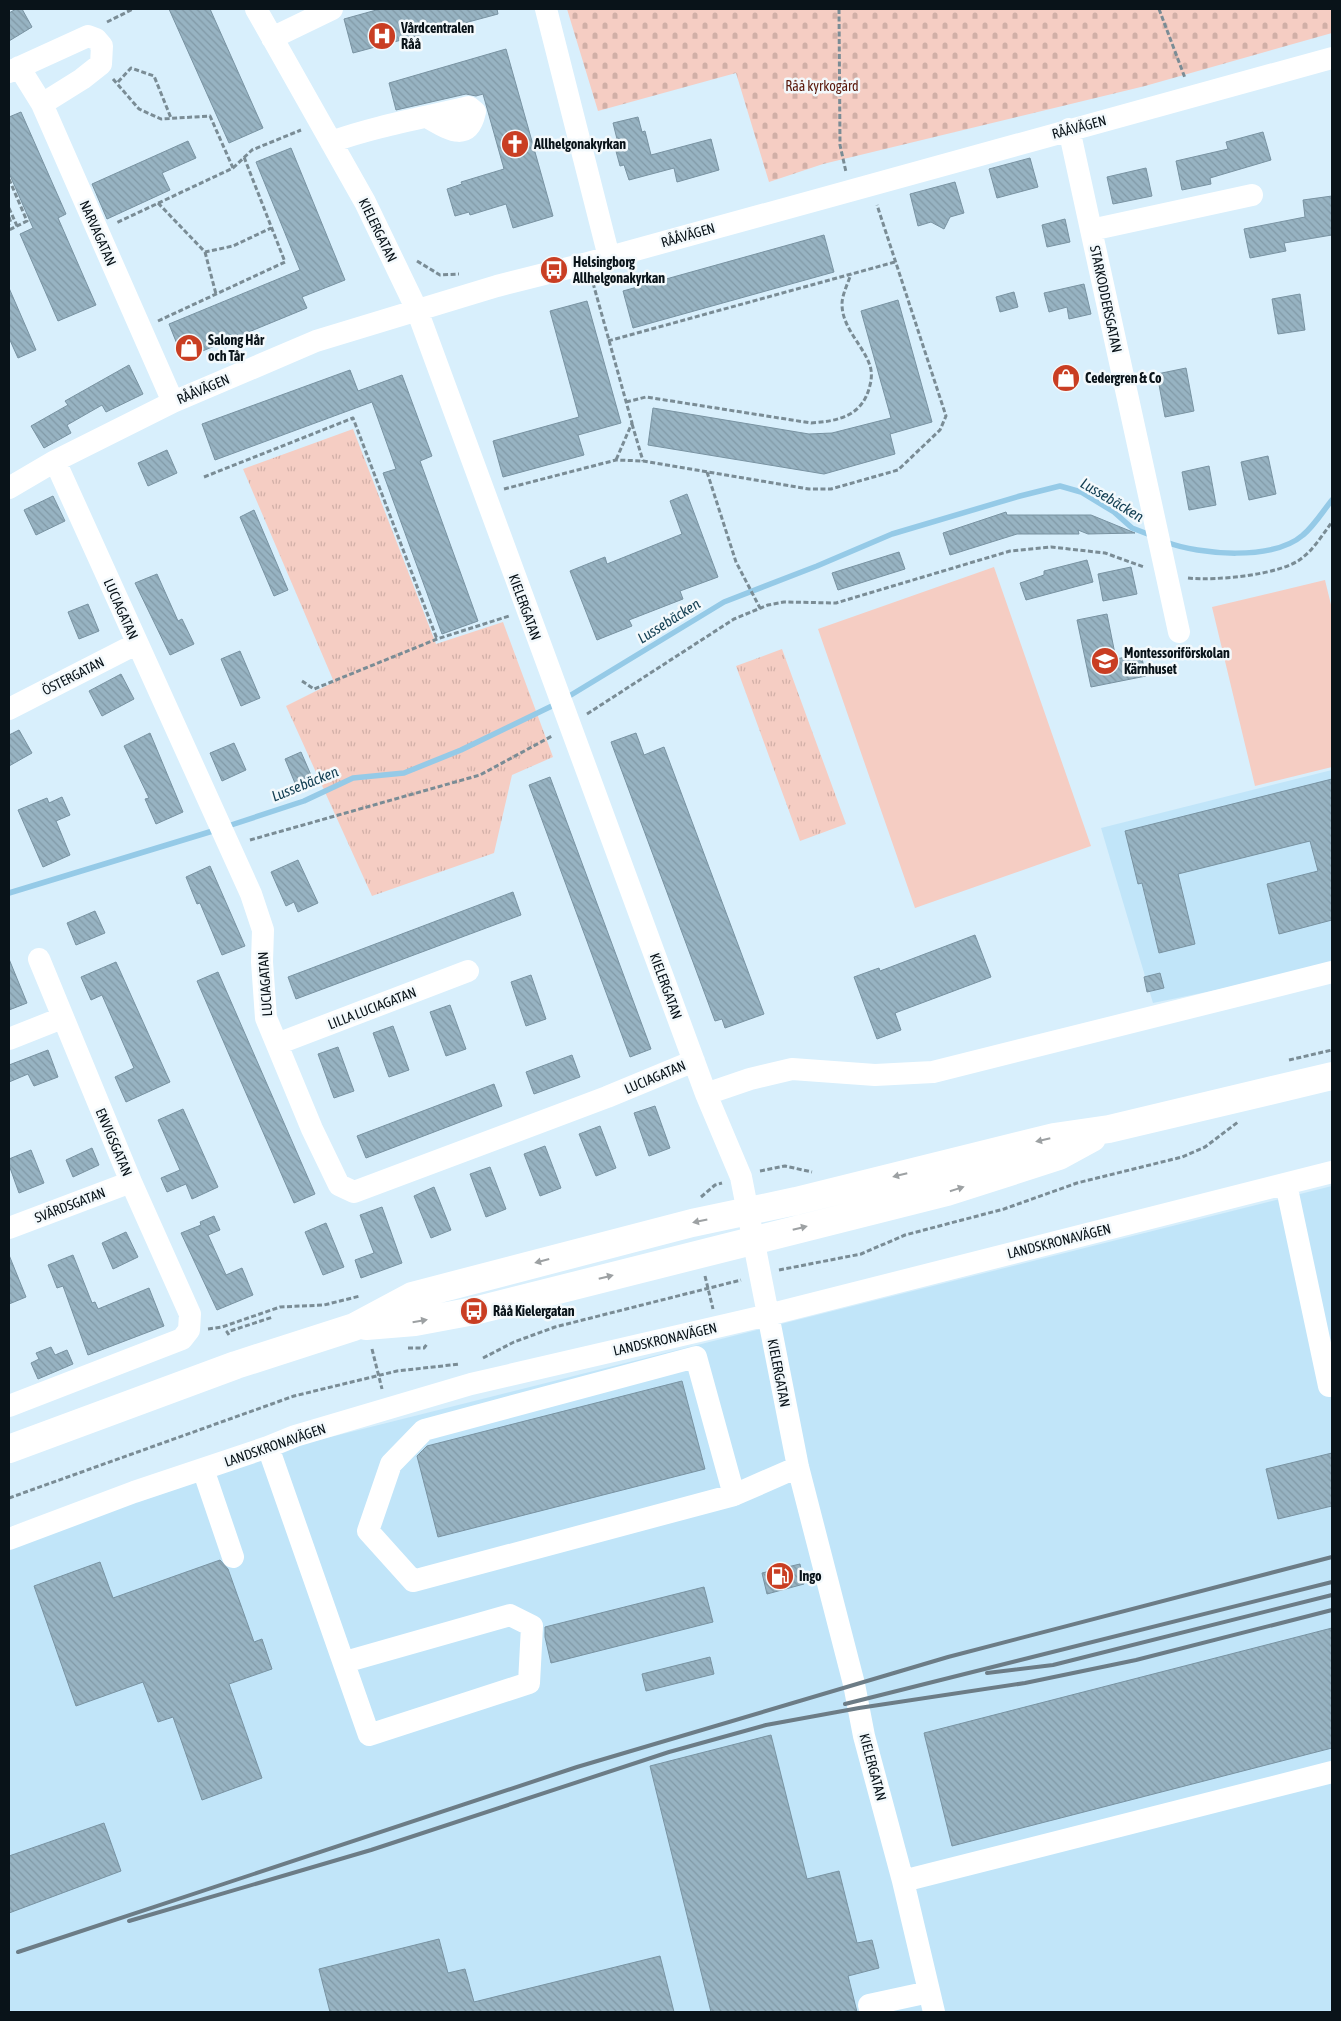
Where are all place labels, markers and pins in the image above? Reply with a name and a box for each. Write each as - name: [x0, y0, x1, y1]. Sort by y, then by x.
- place label: Vårdcentralen Råå: [400, 20, 474, 52]
- hospital icon: Vårdcentralen Råå: [367, 21, 397, 51]
- church icon: Allhelgonakyrkan: [500, 129, 530, 159]
- place label: Allhelgonakyrkan: [533, 136, 626, 152]
- place label: Helsingborg Allhelgonakyrkan: [572, 254, 665, 286]
- bus stop icon: Helsingborg Allhelgonakyrkan: [539, 255, 569, 285]
- place label: Salong Hår och Tår: [208, 332, 265, 364]
- shop icon: Salong Hår och Tår: [174, 333, 204, 363]
- shop icon: Cedergren & Co: [1051, 363, 1081, 393]
- place label: Cedergren & Co: [1085, 370, 1162, 386]
- place label: Montessoriförskolan Kärnhuset: [1124, 645, 1230, 677]
- school or university icon: Montessoriförskolan Kärnhuset: [1090, 646, 1120, 676]
- bus stop icon: Råå Kielergatan: [459, 1296, 489, 1326]
- place label: Råå Kielergatan: [493, 1303, 575, 1319]
- fuel station icon: Ingo: [765, 1561, 795, 1591]
- place label: Ingo: [799, 1568, 822, 1584]

